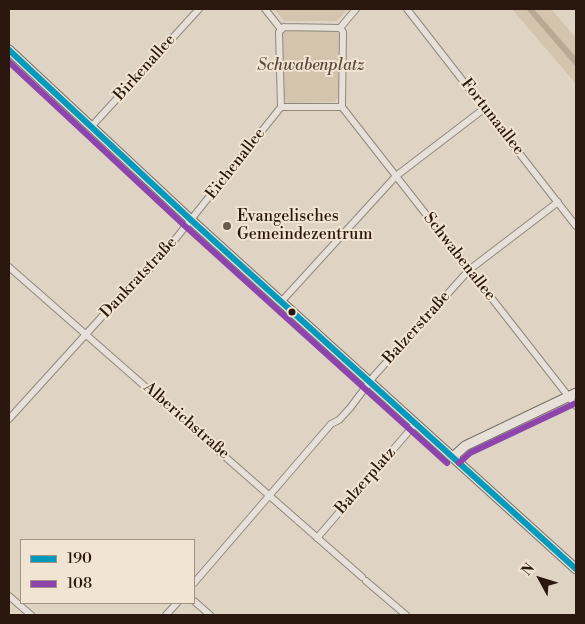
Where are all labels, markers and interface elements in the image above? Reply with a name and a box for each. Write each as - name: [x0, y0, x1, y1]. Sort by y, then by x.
- street label: Birkenallee: [110, 31, 180, 105]
- park label: Schwabenplatz: [257, 56, 365, 76]
- street label: Fortunaallee: [456, 75, 528, 159]
- street label: Eichenallee: [202, 125, 270, 203]
- place label: Evangelisches Gemeindezentrum: [237, 207, 372, 245]
- street label: Schwabenallee: [419, 209, 499, 305]
- marker: Evangelisches Gemeindezentrum: [221, 220, 233, 232]
- street label: Dankratstraße: [97, 233, 181, 323]
- street label: Balzerstraße: [379, 288, 455, 368]
- unlabelled marker: [287, 307, 297, 317]
- street label: Alberichstraße: [139, 378, 233, 464]
- street label: Balzerplatz: [332, 444, 400, 518]
- legend: [20, 539, 195, 604]
- text: 190: [67, 549, 92, 568]
- north arrow: [515, 554, 565, 604]
- text: N: [518, 560, 539, 580]
- text: 108: [67, 574, 92, 593]

